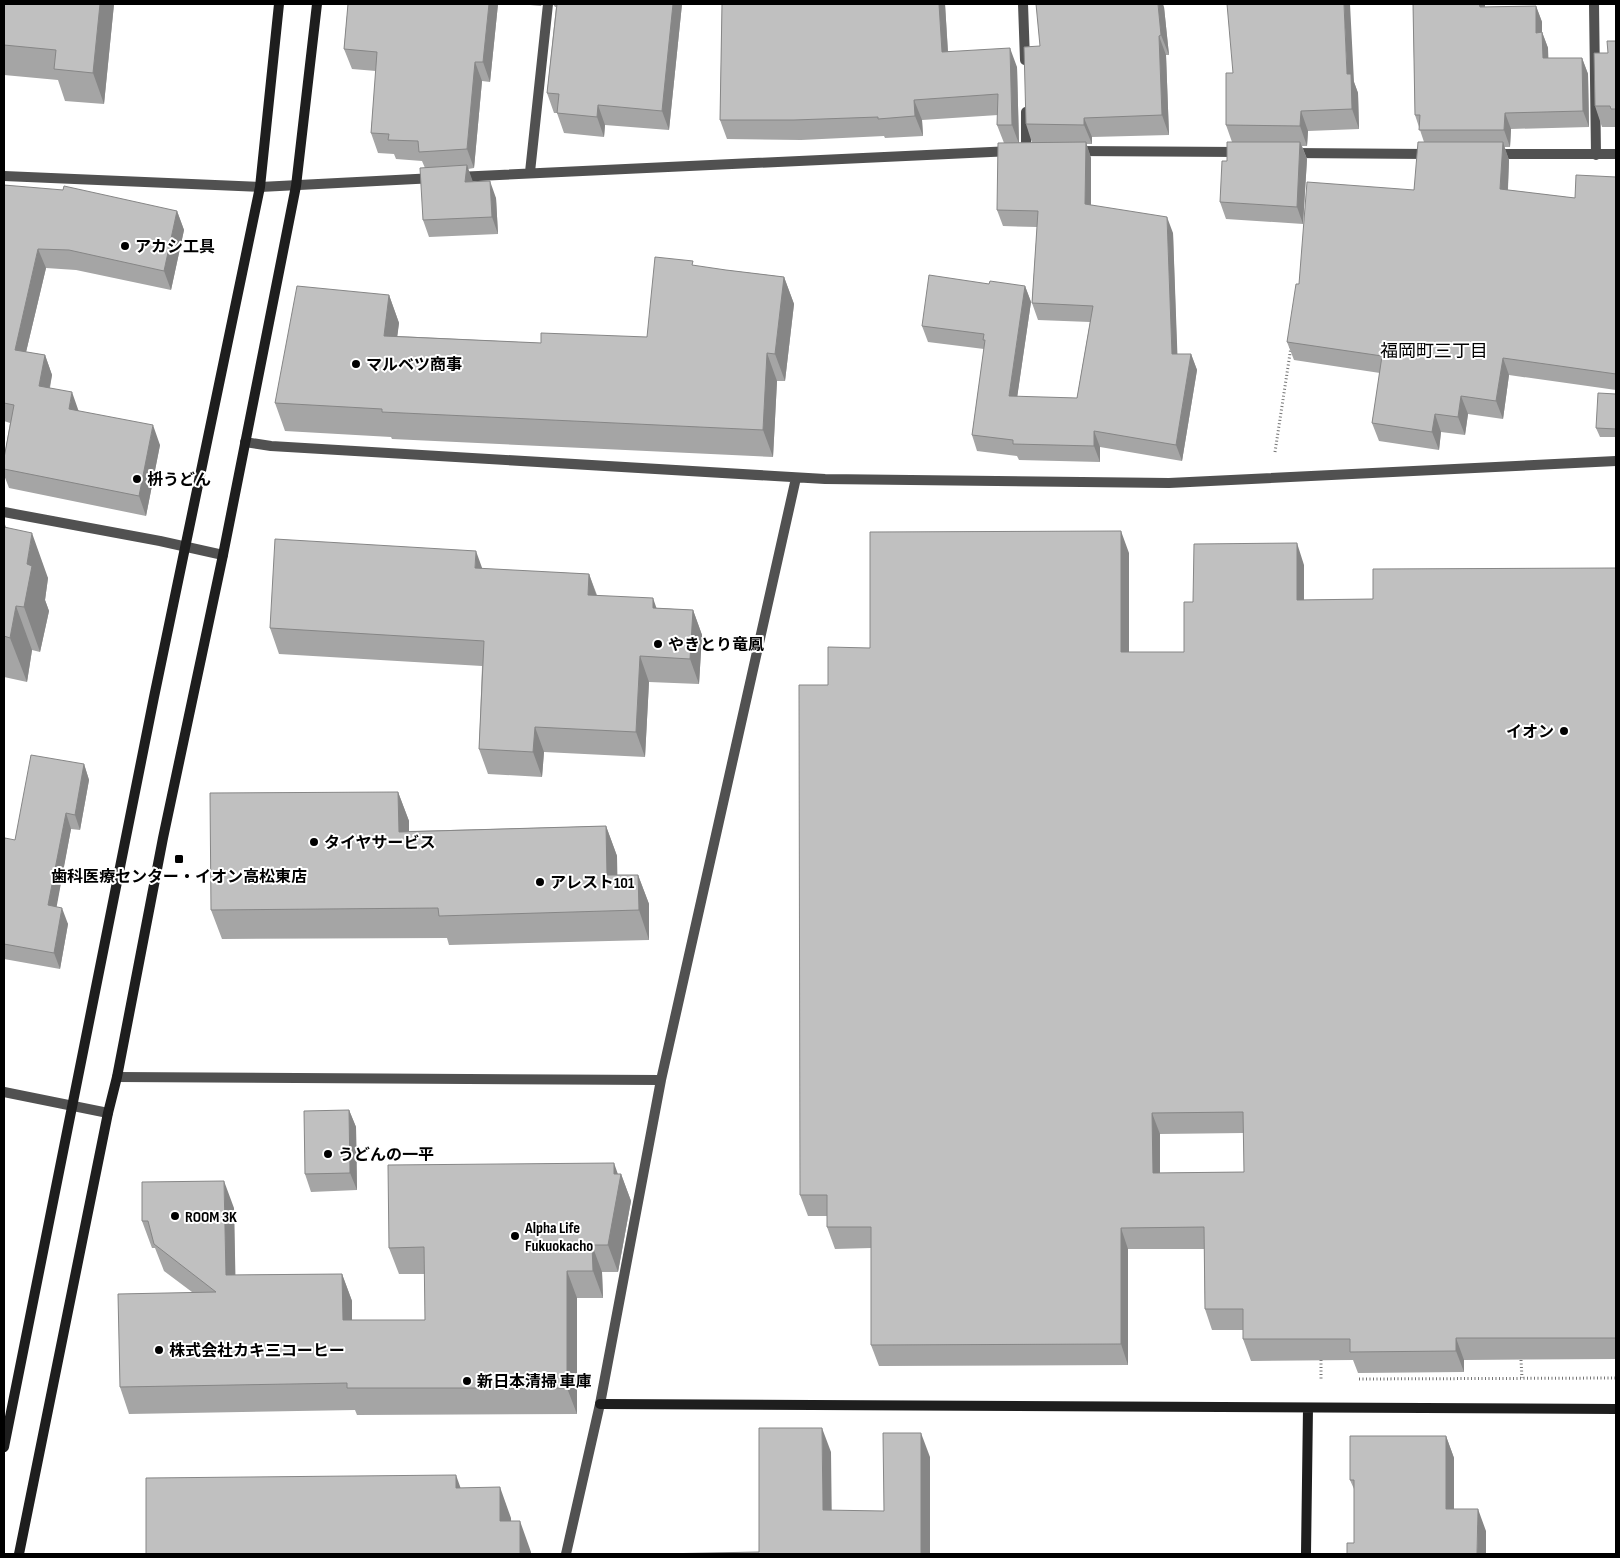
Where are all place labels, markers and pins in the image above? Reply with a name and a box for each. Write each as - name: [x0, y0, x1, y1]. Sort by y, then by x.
- place label: アカシ工具: [135, 238, 215, 257]
- marker: アカシ工具: [119, 240, 131, 252]
- place label: マルベツ商事: [366, 356, 462, 375]
- marker: マルベツ商事: [350, 358, 362, 370]
- place label: 枡うどん: [147, 471, 211, 490]
- marker: 枡うどん: [131, 473, 143, 485]
- place label: やきとり竜鳳: [668, 636, 764, 655]
- marker: やきとり竜鳳: [652, 638, 664, 650]
- place label: イオン: [1506, 723, 1554, 742]
- marker: イオン: [1558, 725, 1570, 737]
- place label: タイヤサービス: [324, 834, 436, 853]
- marker: タイヤサービス: [308, 836, 320, 848]
- marker: 歯科医療センター・イオン高松東店: [173, 853, 185, 865]
- place label: 歯科医療センター・イオン高松東店: [51, 868, 307, 887]
- place label: アレスト101: [550, 874, 635, 893]
- marker: アレスト101: [534, 876, 546, 888]
- place label: うどんの一平: [338, 1146, 434, 1165]
- marker: うどんの一平: [322, 1148, 334, 1160]
- place label: ROOM 3K: [185, 1208, 237, 1227]
- marker: ROOM 3K: [169, 1210, 181, 1222]
- place label: Alpha Life Fukuokacho: [524, 1219, 593, 1256]
- marker: Alpha Life Fukuokacho: [509, 1230, 521, 1242]
- place label: 株式会社カキ三コーヒー: [169, 1341, 345, 1361]
- marker: 株式会社カキ三コーヒー: [153, 1344, 165, 1356]
- place label: 新日本清掃 車庫: [477, 1373, 592, 1392]
- marker: 新日本清掃 車庫: [461, 1375, 473, 1387]

